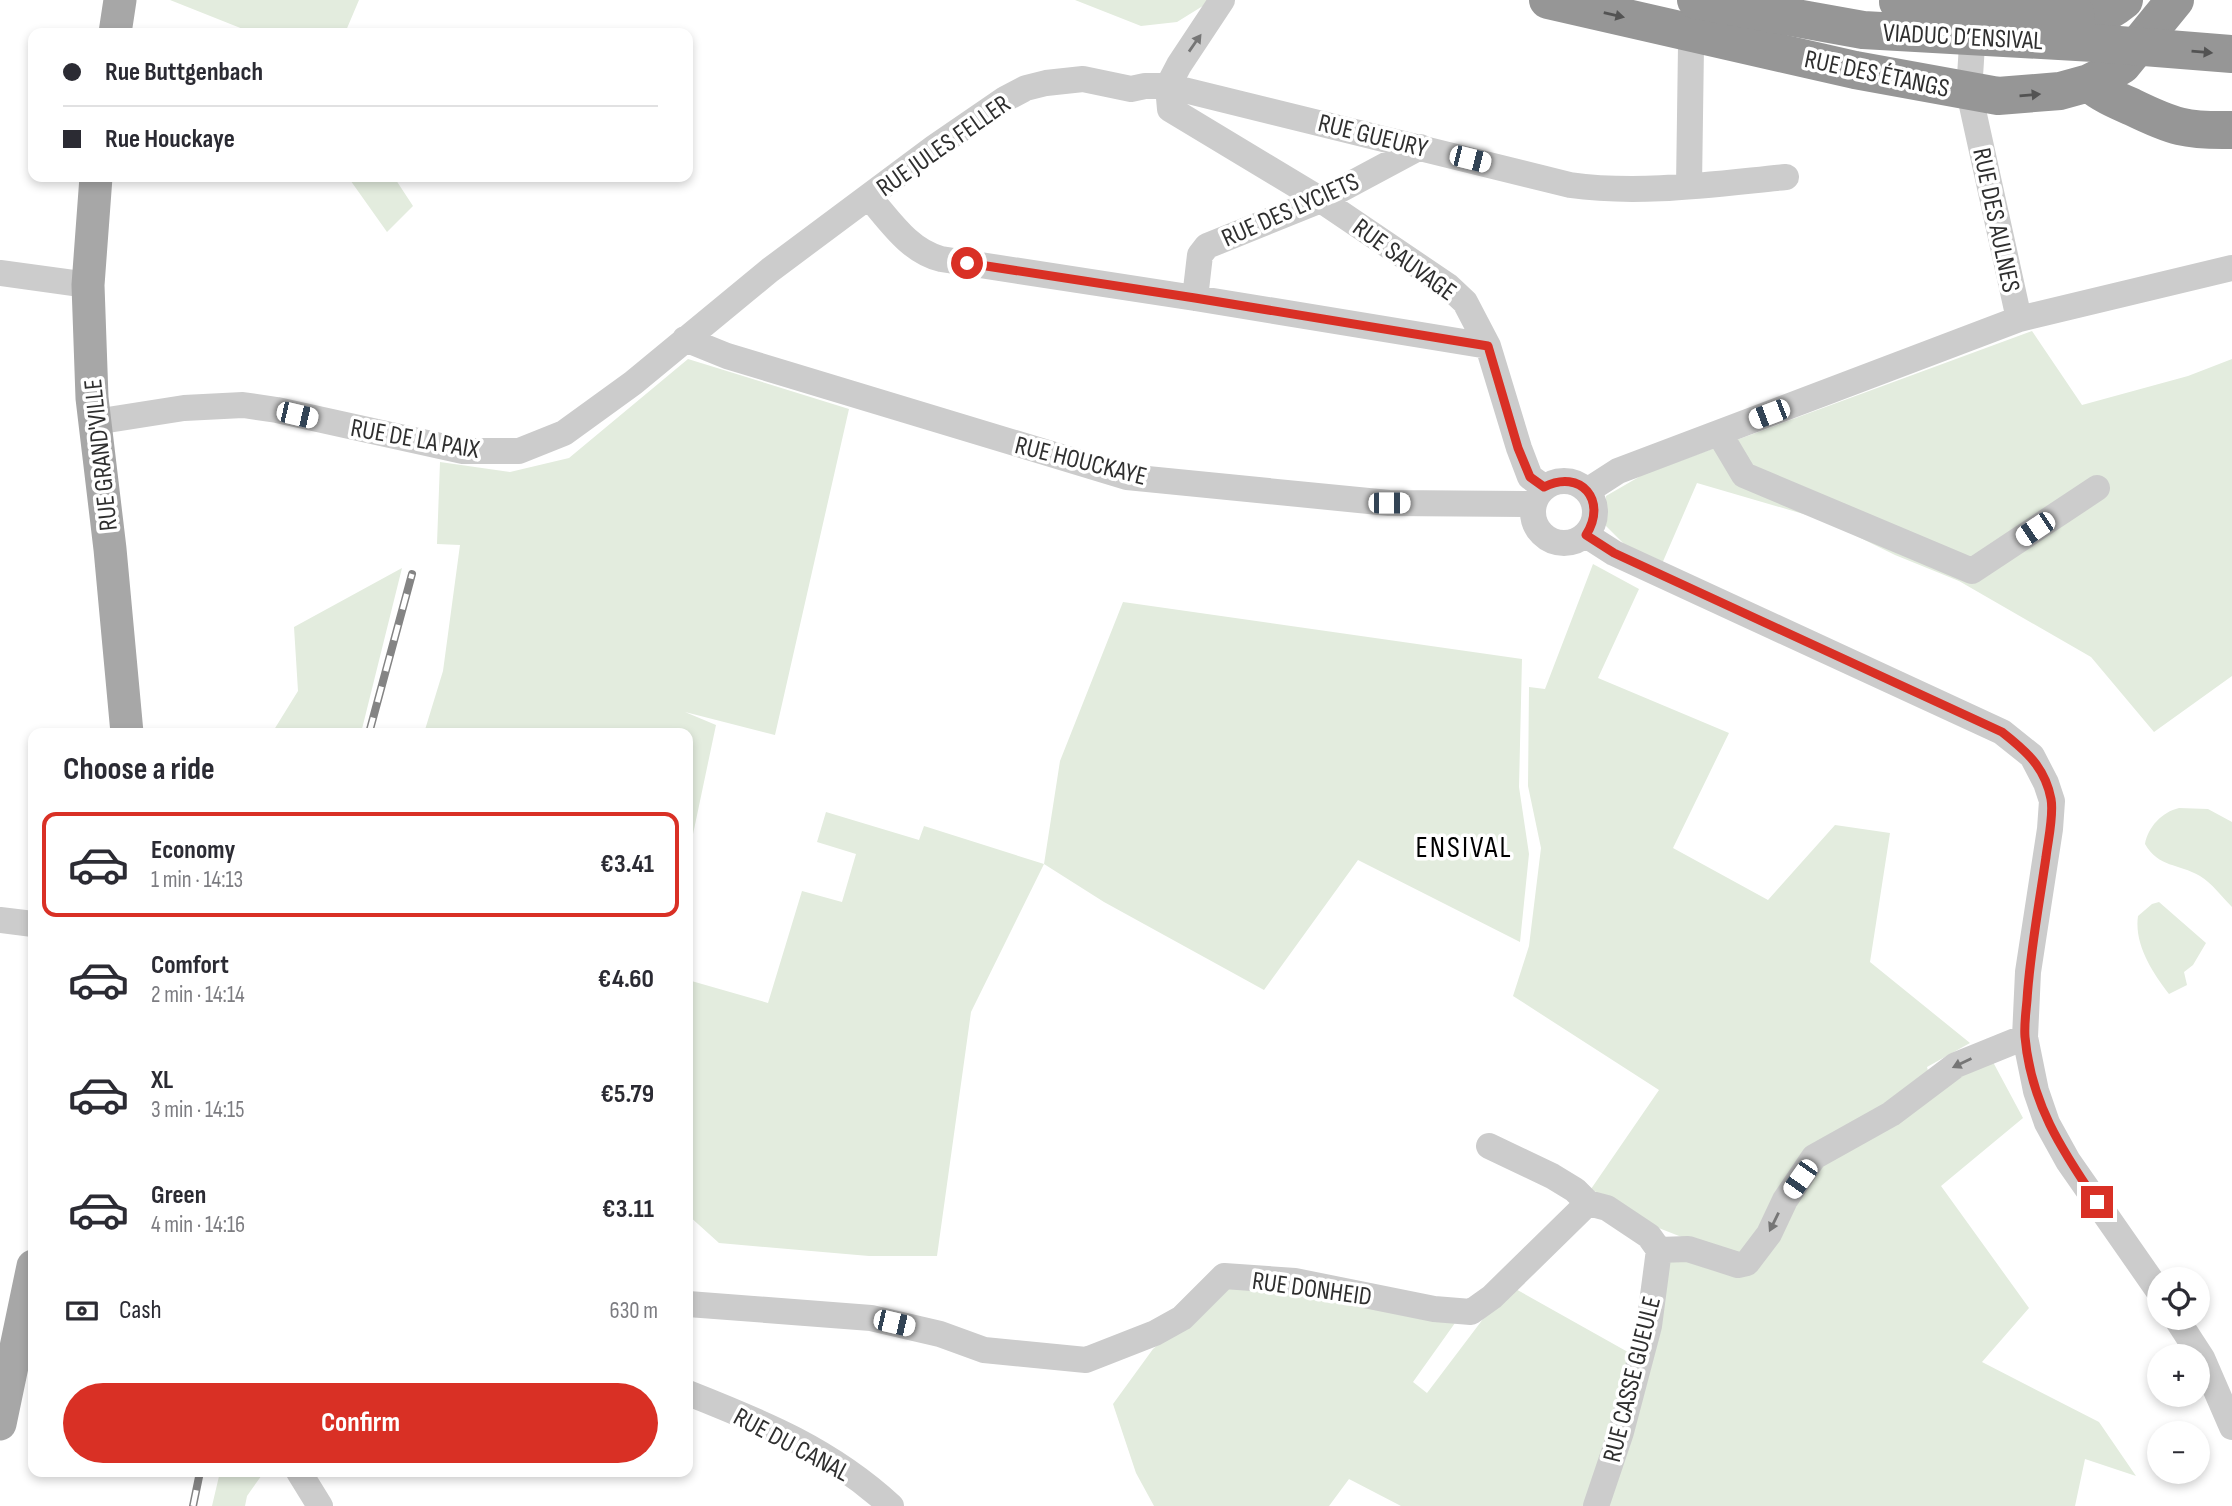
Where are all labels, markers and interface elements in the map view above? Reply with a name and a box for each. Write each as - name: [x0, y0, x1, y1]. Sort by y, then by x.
- one-way arrow: [1603, 10, 1625, 21]
- street label: VIADUC D’ENSIVAL: [1882, 18, 2044, 57]
- one-way arrow: [1188, 34, 1202, 52]
- street label: RUE DES ÉTANGS: [1802, 44, 1952, 105]
- one-way arrow: [2191, 47, 2213, 58]
- text: Rue Buttgenbach: [105, 57, 263, 88]
- street label: RUE JULES FELLER: [871, 89, 1017, 204]
- one-way arrow: [2019, 89, 2041, 100]
- street label: RUE GUEURY: [1315, 108, 1431, 165]
- text: Rue Houckaye: [105, 124, 235, 155]
- car: [1448, 144, 1493, 174]
- street label: RUE DES AULNES: [1965, 145, 2026, 295]
- street label: RUE DES LYCIETS: [1217, 166, 1364, 254]
- street label: RUE SAUVAGE: [1346, 212, 1462, 308]
- route start: [951, 247, 983, 279]
- street label: RUE GRAND'VILLE: [78, 377, 125, 532]
- car: [1746, 397, 1793, 431]
- car: [275, 400, 320, 430]
- street label: RUE DE LA PAIX: [348, 413, 482, 466]
- street label: RUE HOUCKAYE: [1012, 430, 1150, 493]
- car: [1369, 493, 1411, 514]
- car: [2012, 509, 2059, 549]
- text: Choose a ride: [63, 750, 215, 789]
- district label: ENSIVAL: [1415, 830, 1513, 866]
- icon: car: [67, 833, 130, 896]
- text: Economy: [151, 835, 235, 866]
- text: €3.41: [600, 849, 654, 880]
- text: 1 min · 14:13: [151, 866, 243, 894]
- icon: car: [67, 948, 130, 1011]
- text: Comfort: [151, 950, 229, 981]
- text: €4.60: [598, 964, 654, 995]
- text: 2 min · 14:14: [151, 981, 245, 1009]
- one-way arrow: [1952, 1057, 1972, 1069]
- icon: car: [67, 1063, 130, 1126]
- text: XL: [151, 1065, 173, 1096]
- text: €5.79: [600, 1079, 654, 1110]
- text: 3 min · 14:15: [151, 1096, 244, 1124]
- car: [1780, 1156, 1821, 1202]
- icon: car: [67, 1178, 130, 1241]
- text: Green: [151, 1180, 206, 1211]
- route end: [2081, 1186, 2113, 1218]
- text: €3.11: [602, 1194, 654, 1225]
- text: 4 min · 14:16: [151, 1211, 245, 1239]
- one-way arrow: [1769, 1212, 1780, 1232]
- street label: RUE DONHEID: [1250, 1266, 1374, 1313]
- map controls: [2147, 1267, 2210, 1484]
- button: locate: [2147, 1267, 2210, 1330]
- icon: cash: [63, 1292, 101, 1330]
- street label: RUE CASSE GUEULE: [1597, 1293, 1668, 1466]
- text: Cash: [119, 1295, 162, 1326]
- text: 630 m: [610, 1297, 658, 1325]
- car: [872, 1308, 917, 1338]
- button: +: [2147, 1344, 2210, 1407]
- button: Confirm: [63, 1383, 658, 1463]
- street label: RUE DU CANAL: [728, 1402, 855, 1489]
- button: −: [2147, 1421, 2210, 1484]

